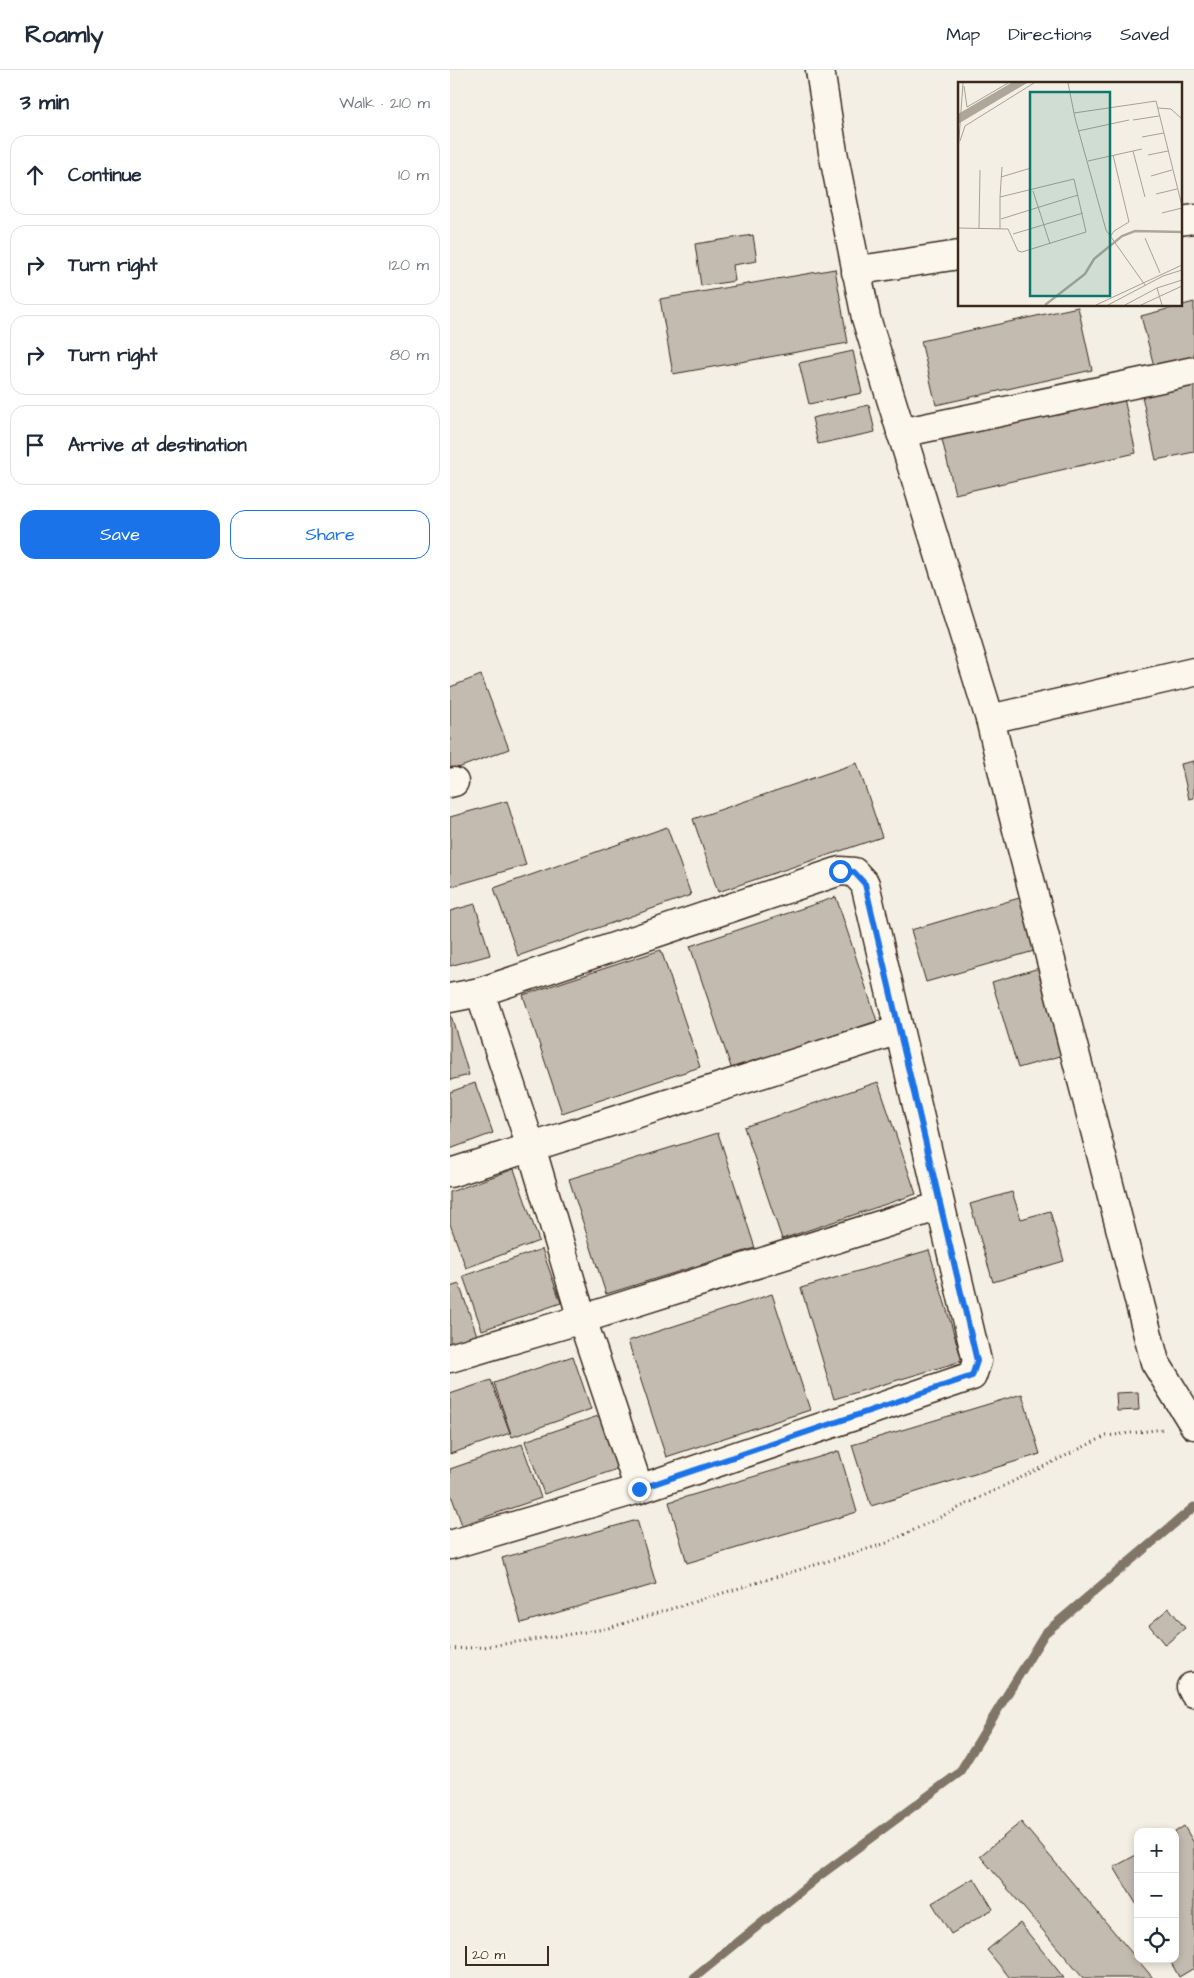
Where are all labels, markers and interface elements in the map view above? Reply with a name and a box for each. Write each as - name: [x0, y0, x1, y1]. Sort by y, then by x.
- text: Roamly: [25, 18, 103, 52]
- text: Map: [946, 22, 980, 47]
- text: Directions: [1008, 22, 1092, 47]
- text: Saved: [1120, 22, 1169, 47]
- inset map: [958, 82, 1182, 306]
- text: 3 min: [20, 88, 69, 117]
- text: Walk · 210 m: [339, 92, 430, 114]
- icon: ahead: [21, 161, 49, 189]
- text: Continue: [68, 162, 142, 189]
- text: 10 m: [398, 164, 429, 186]
- icon: right: [21, 251, 49, 279]
- text: Turn right: [68, 252, 157, 279]
- text: 120 m: [389, 254, 429, 276]
- icon: right: [21, 341, 49, 369]
- text: Turn right: [68, 342, 157, 369]
- text: 80 m: [390, 344, 429, 366]
- icon: arrive: [21, 431, 49, 459]
- text: Arrive at destination: [68, 432, 247, 459]
- button: Save: [20, 510, 220, 559]
- button: Share: [230, 510, 430, 559]
- route start: [829, 860, 852, 883]
- route end: [628, 1478, 651, 1501]
- map controls: [1134, 1828, 1179, 1963]
- button: +: [1134, 1828, 1179, 1873]
- button: −: [1134, 1873, 1179, 1918]
- button: locate: [1134, 1918, 1179, 1963]
- scale bar: [465, 1943, 549, 1966]
- text: 20 m: [472, 1945, 505, 1965]

